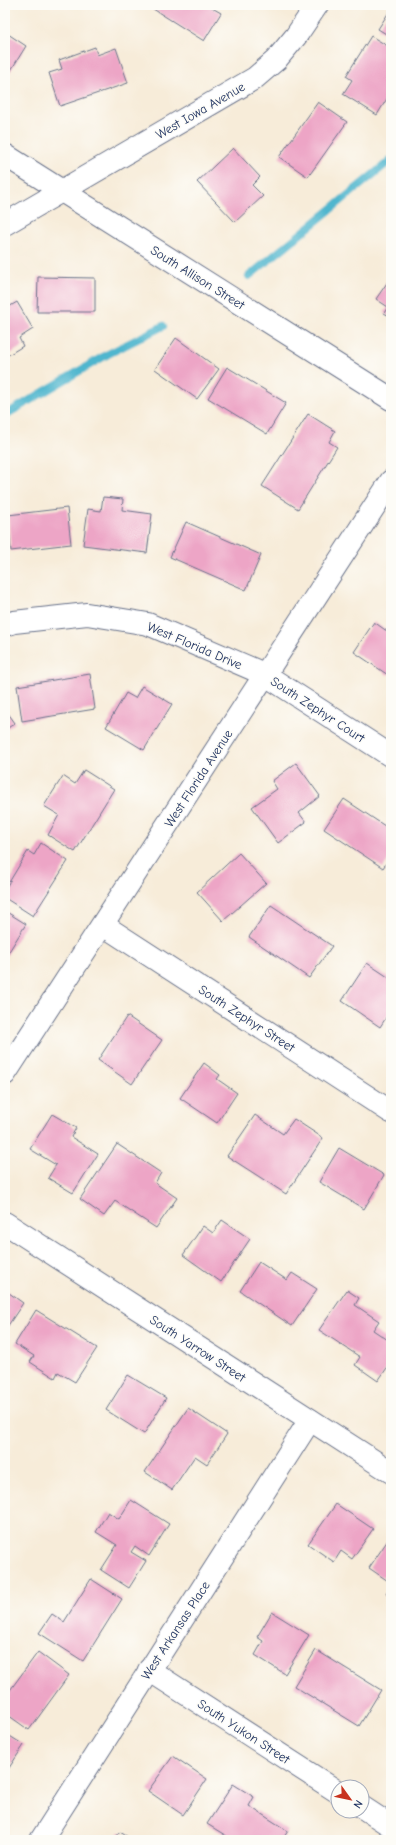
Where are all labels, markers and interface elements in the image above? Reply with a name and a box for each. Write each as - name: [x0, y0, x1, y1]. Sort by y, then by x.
- street label: West Iowa Avenue: [153, 79, 248, 142]
- street label: South Allison Street: [148, 242, 249, 313]
- street label: West Florida Drive: [145, 619, 245, 672]
- street label: South Zephyr Court: [268, 673, 369, 746]
- street label: West Florida Avenue: [161, 726, 236, 830]
- street label: South Zephyr Street: [196, 982, 299, 1056]
- street label: South Yarrow Street: [147, 1312, 249, 1386]
- street label: West Arkansas Place: [138, 1578, 213, 1682]
- street label: South Yukon Street: [195, 1696, 294, 1768]
- north arrow: [330, 1779, 370, 1819]
- text: N: [351, 1798, 365, 1811]

